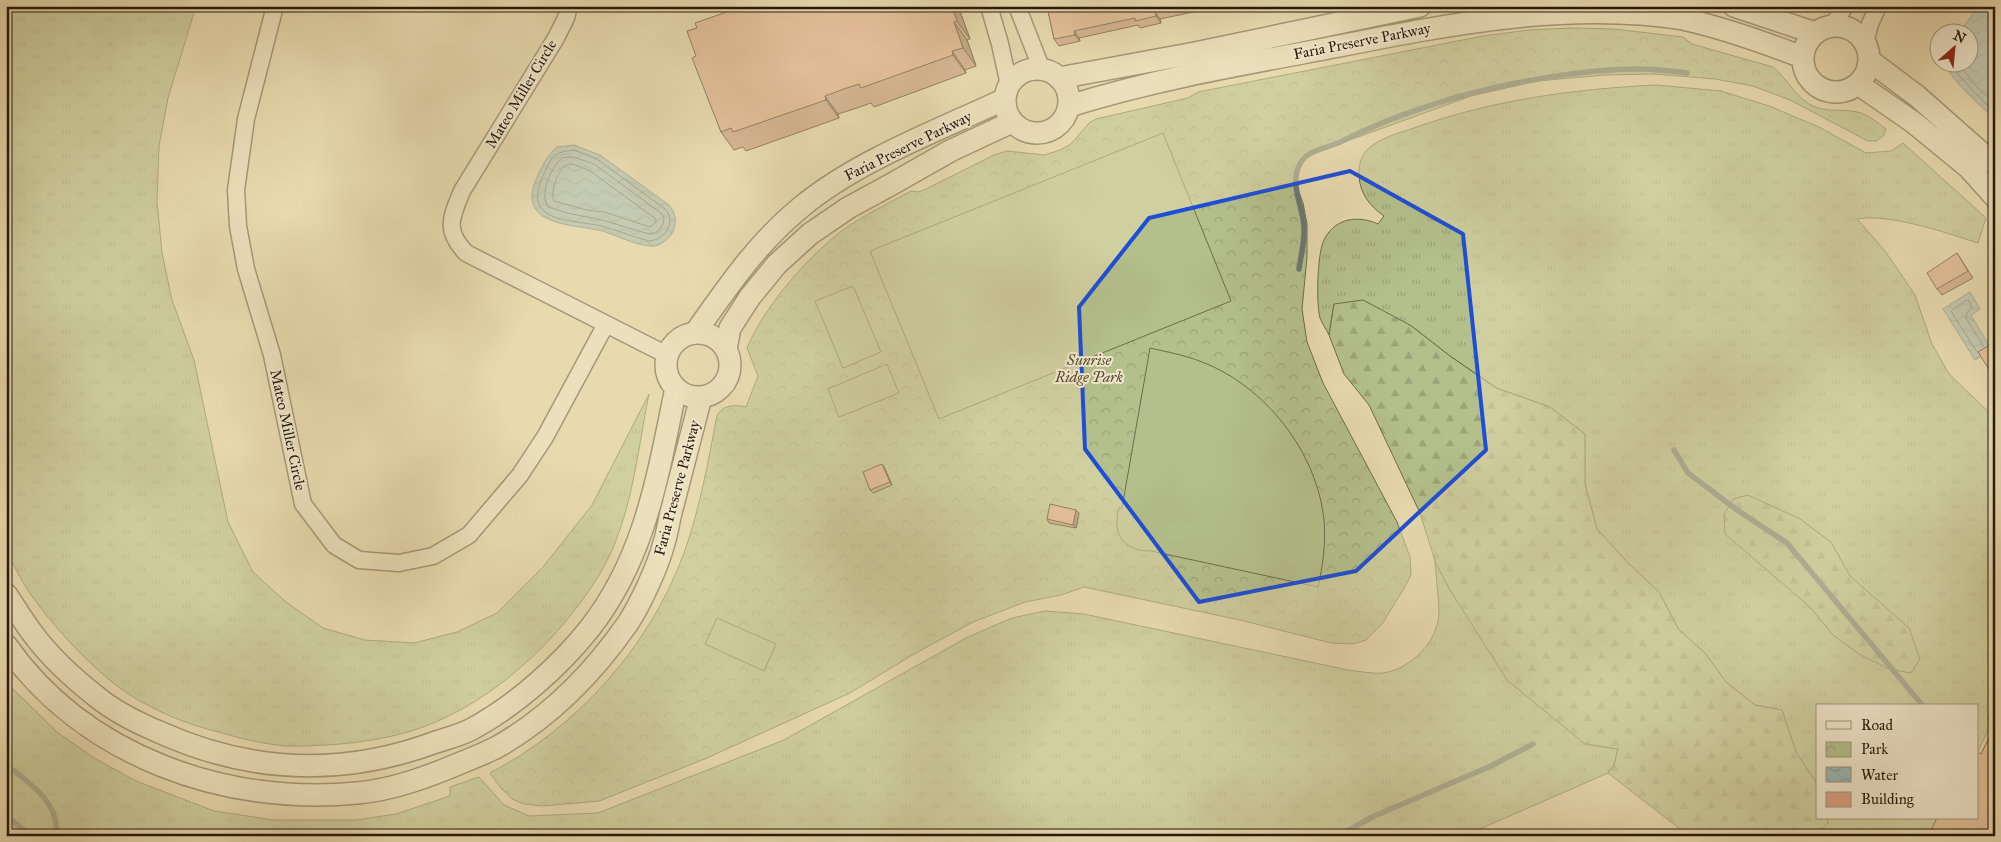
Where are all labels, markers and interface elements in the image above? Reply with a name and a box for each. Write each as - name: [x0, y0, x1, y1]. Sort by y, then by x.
- street label: Faria Preserve Parkway: [1292, 19, 1433, 63]
- north arrow: [1928, 22, 1978, 72]
- text: N: [1951, 27, 1969, 47]
- street label: Mateo Miller Circle: [481, 36, 561, 152]
- street label: Faria Preserve Parkway: [841, 107, 975, 185]
- park label: Sunrise Ridge Park: [1054, 351, 1123, 386]
- street label: Mateo Miller Circle: [266, 368, 310, 492]
- street label: Faria Preserve Parkway: [650, 417, 704, 558]
- legend: [1816, 704, 1978, 820]
- text: Road: [1861, 716, 1893, 734]
- text: Park: [1861, 740, 1888, 758]
- text: Water: [1861, 766, 1898, 784]
- text: Building: [1861, 790, 1915, 808]

